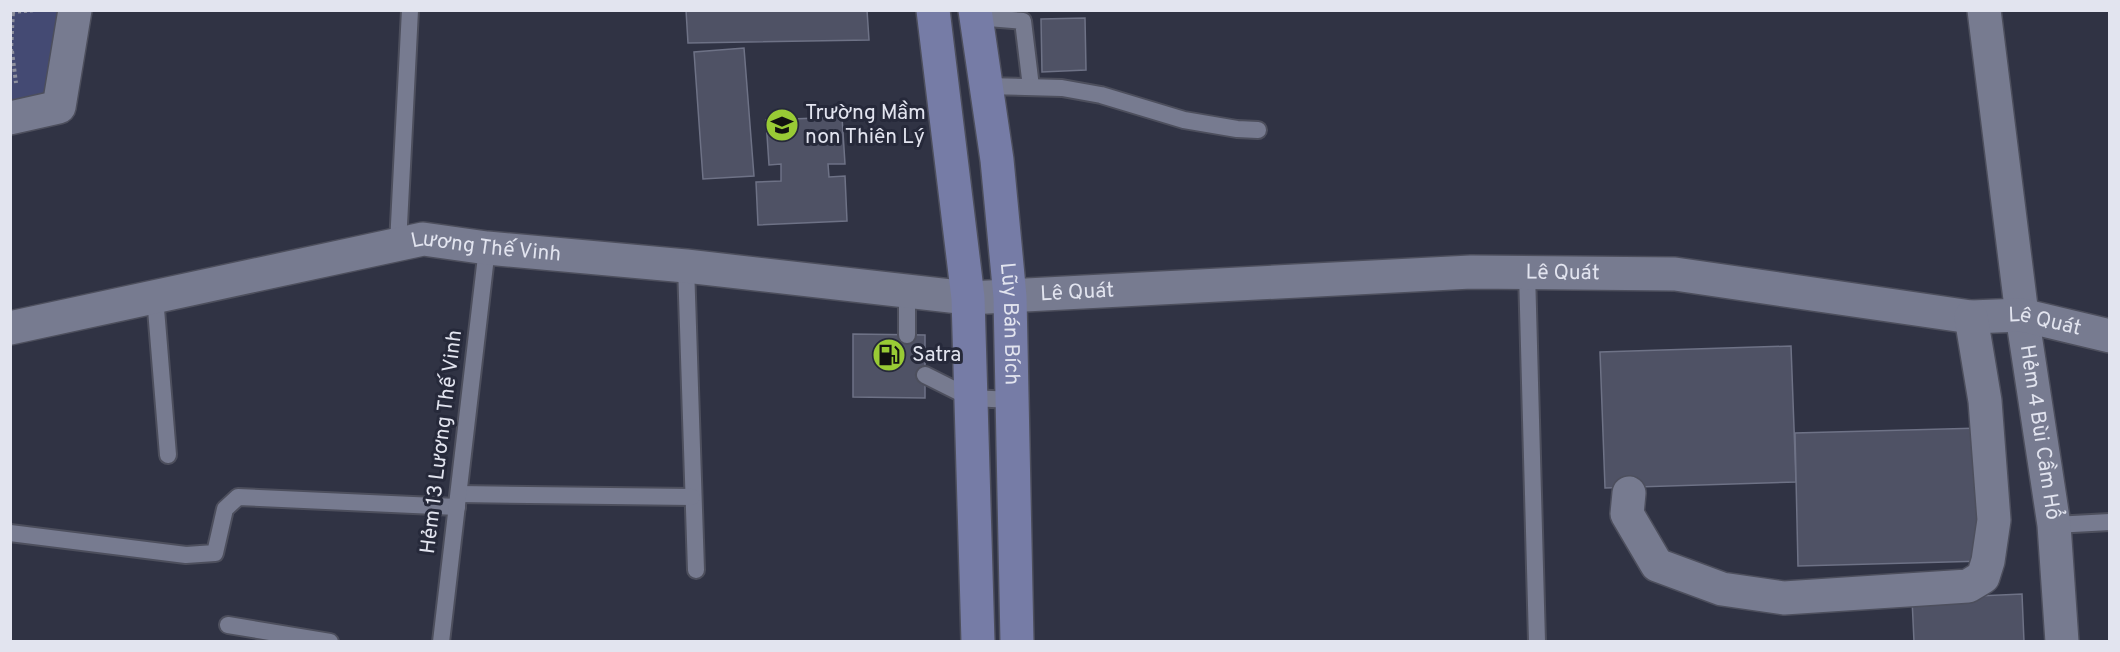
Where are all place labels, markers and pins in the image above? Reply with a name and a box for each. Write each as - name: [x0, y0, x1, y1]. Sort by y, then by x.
- place label: Trường Mầm non Thiên Lý: [805, 100, 926, 151]
- school or university icon: Trường Mầm non Thiên Lý: [764, 107, 800, 143]
- fuel station icon: Satra: [871, 337, 907, 373]
- place label: Satra: [912, 342, 961, 369]

